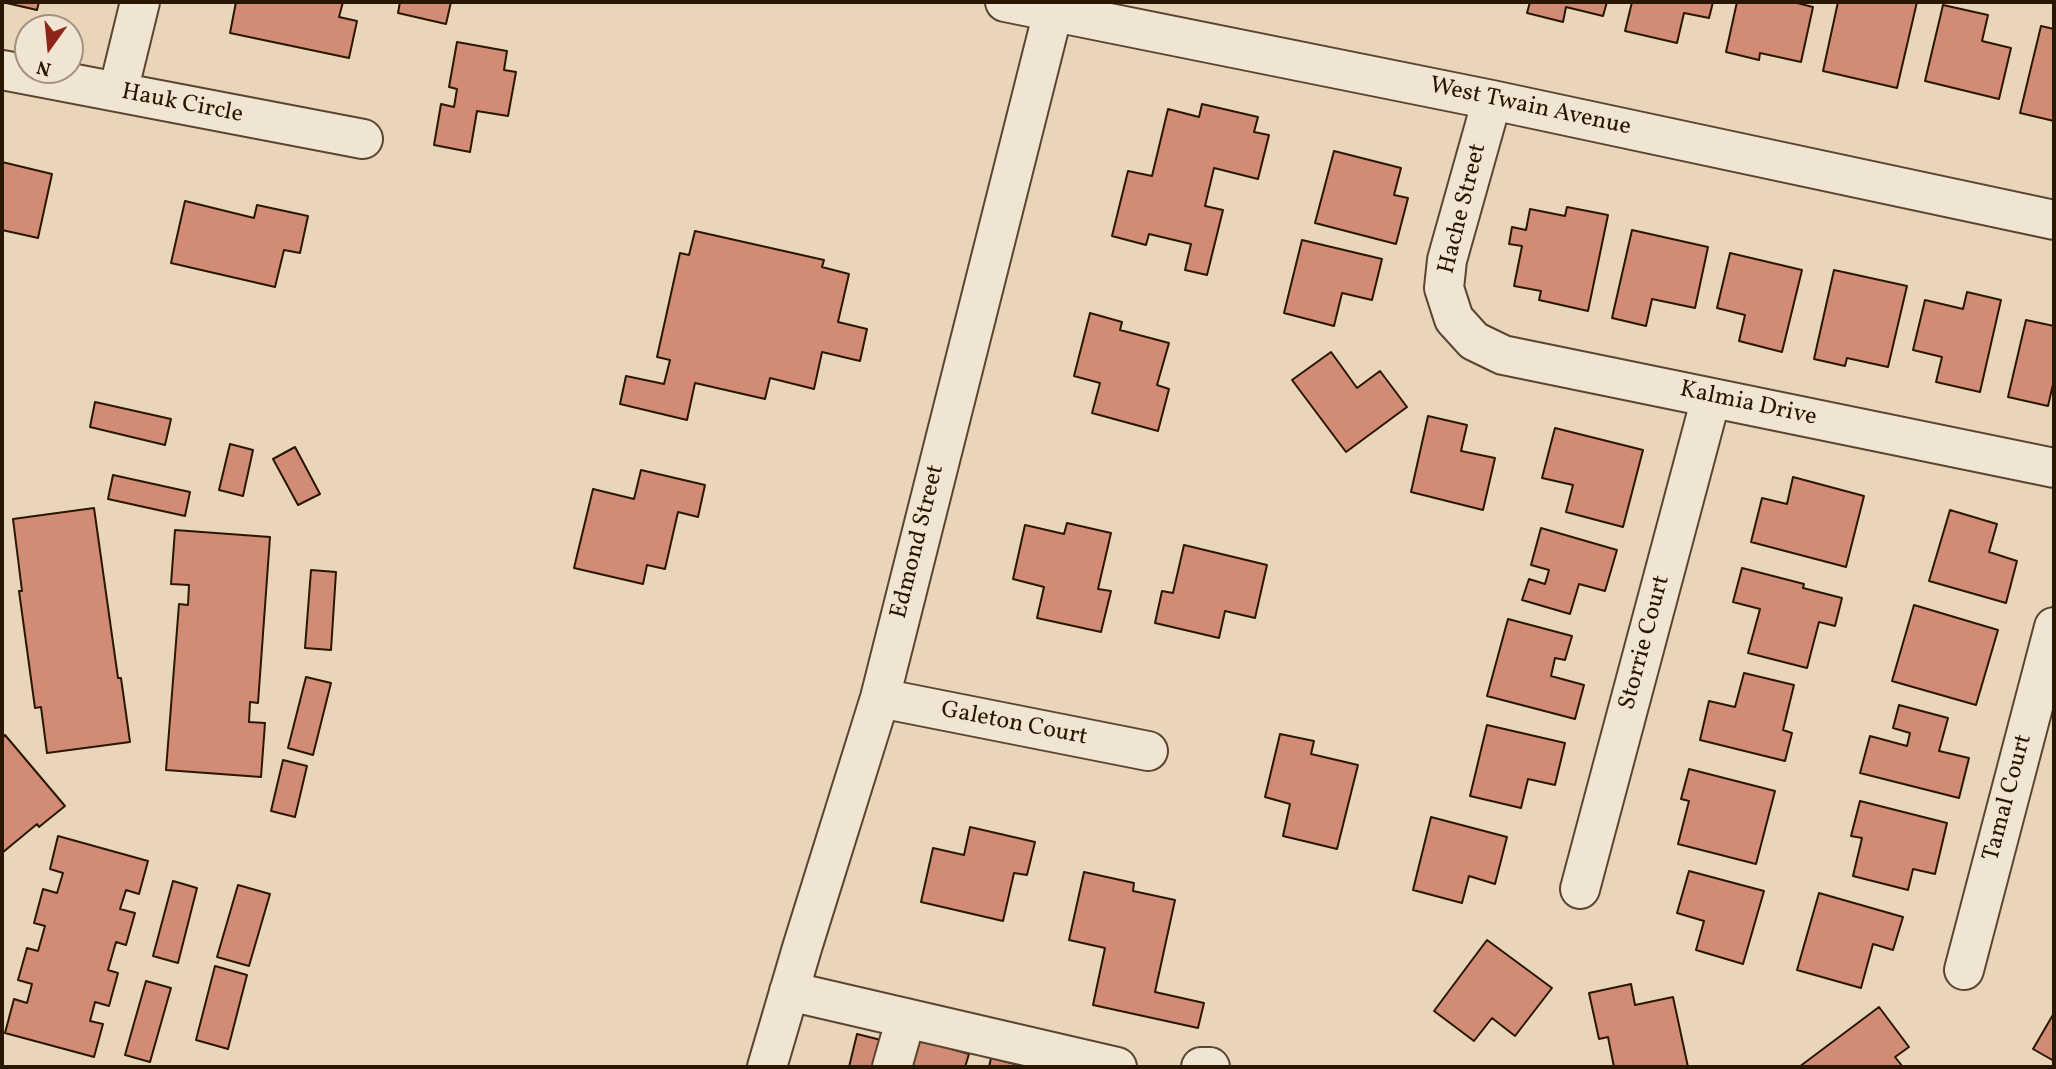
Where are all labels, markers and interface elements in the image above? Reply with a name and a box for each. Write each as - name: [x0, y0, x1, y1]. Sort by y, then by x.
- north arrow: [14, 14, 84, 84]
- text: N: [34, 53, 54, 82]
- street label: West Twain Avenue: [1427, 73, 1633, 143]
- street label: Hauk Circle: [119, 79, 245, 131]
- street label: Hache Street: [1434, 141, 1494, 277]
- street label: Kalmia Drive: [1677, 376, 1819, 434]
- street label: Edmond Street: [886, 462, 952, 622]
- street label: Storrie Court: [1614, 573, 1678, 713]
- street label: Galeton Court: [938, 697, 1090, 753]
- street label: Tamal Court: [1978, 731, 2040, 865]

